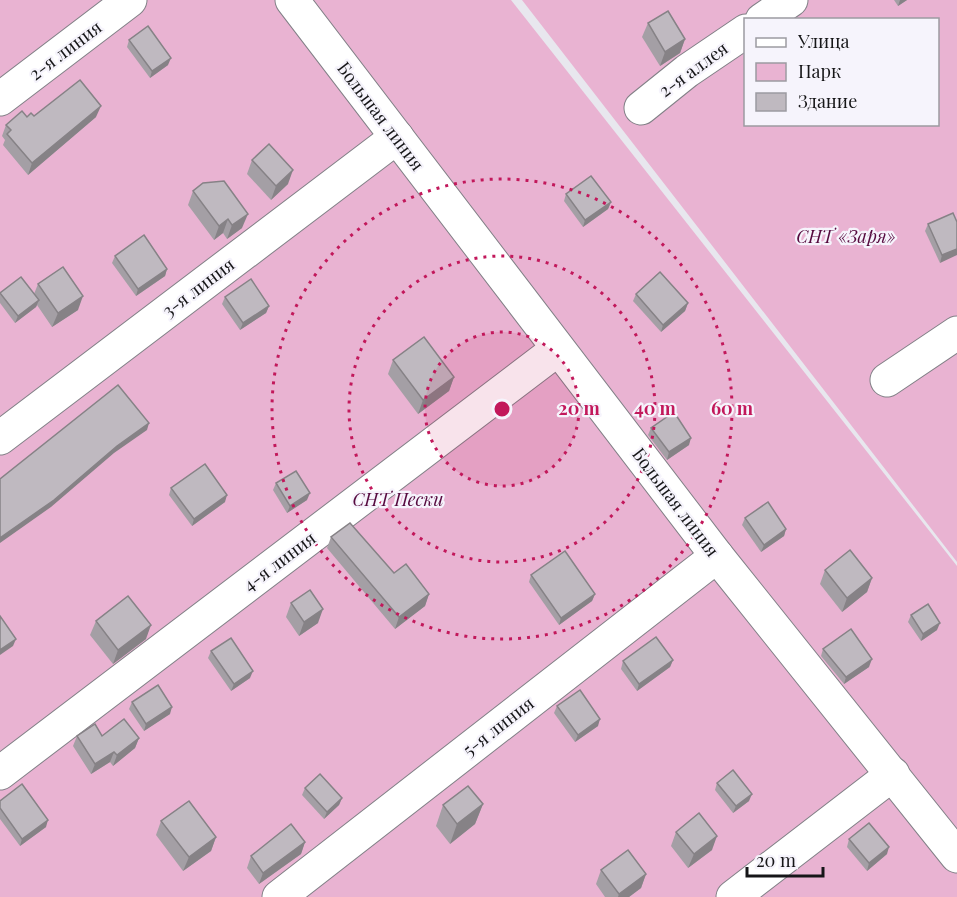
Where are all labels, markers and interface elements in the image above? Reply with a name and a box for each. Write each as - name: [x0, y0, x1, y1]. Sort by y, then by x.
- street label: 2-я линия: [24, 15, 106, 85]
- legend: [744, 18, 939, 126]
- text: Улица: [797, 29, 849, 53]
- street label: 2-я аллея: [654, 36, 733, 102]
- street label: Большая линия: [332, 57, 430, 176]
- text: Парк: [798, 59, 841, 83]
- text: Здание: [798, 89, 857, 113]
- park label: СНТ «Заря»: [796, 224, 896, 248]
- street label: 3-я линия: [157, 252, 239, 322]
- text: 20 m: [558, 396, 600, 420]
- text: 40 m: [634, 396, 677, 420]
- text: 60 m: [711, 396, 754, 420]
- centre of rings: [492, 399, 512, 419]
- street label: Большая линия: [627, 443, 725, 562]
- park label: СНТ Пески: [352, 487, 444, 511]
- street label: 4-я линия: [238, 526, 321, 596]
- street label: 5-я линия: [458, 691, 539, 761]
- scale bar: [747, 840, 824, 878]
- text: 20 m: [756, 848, 796, 872]

